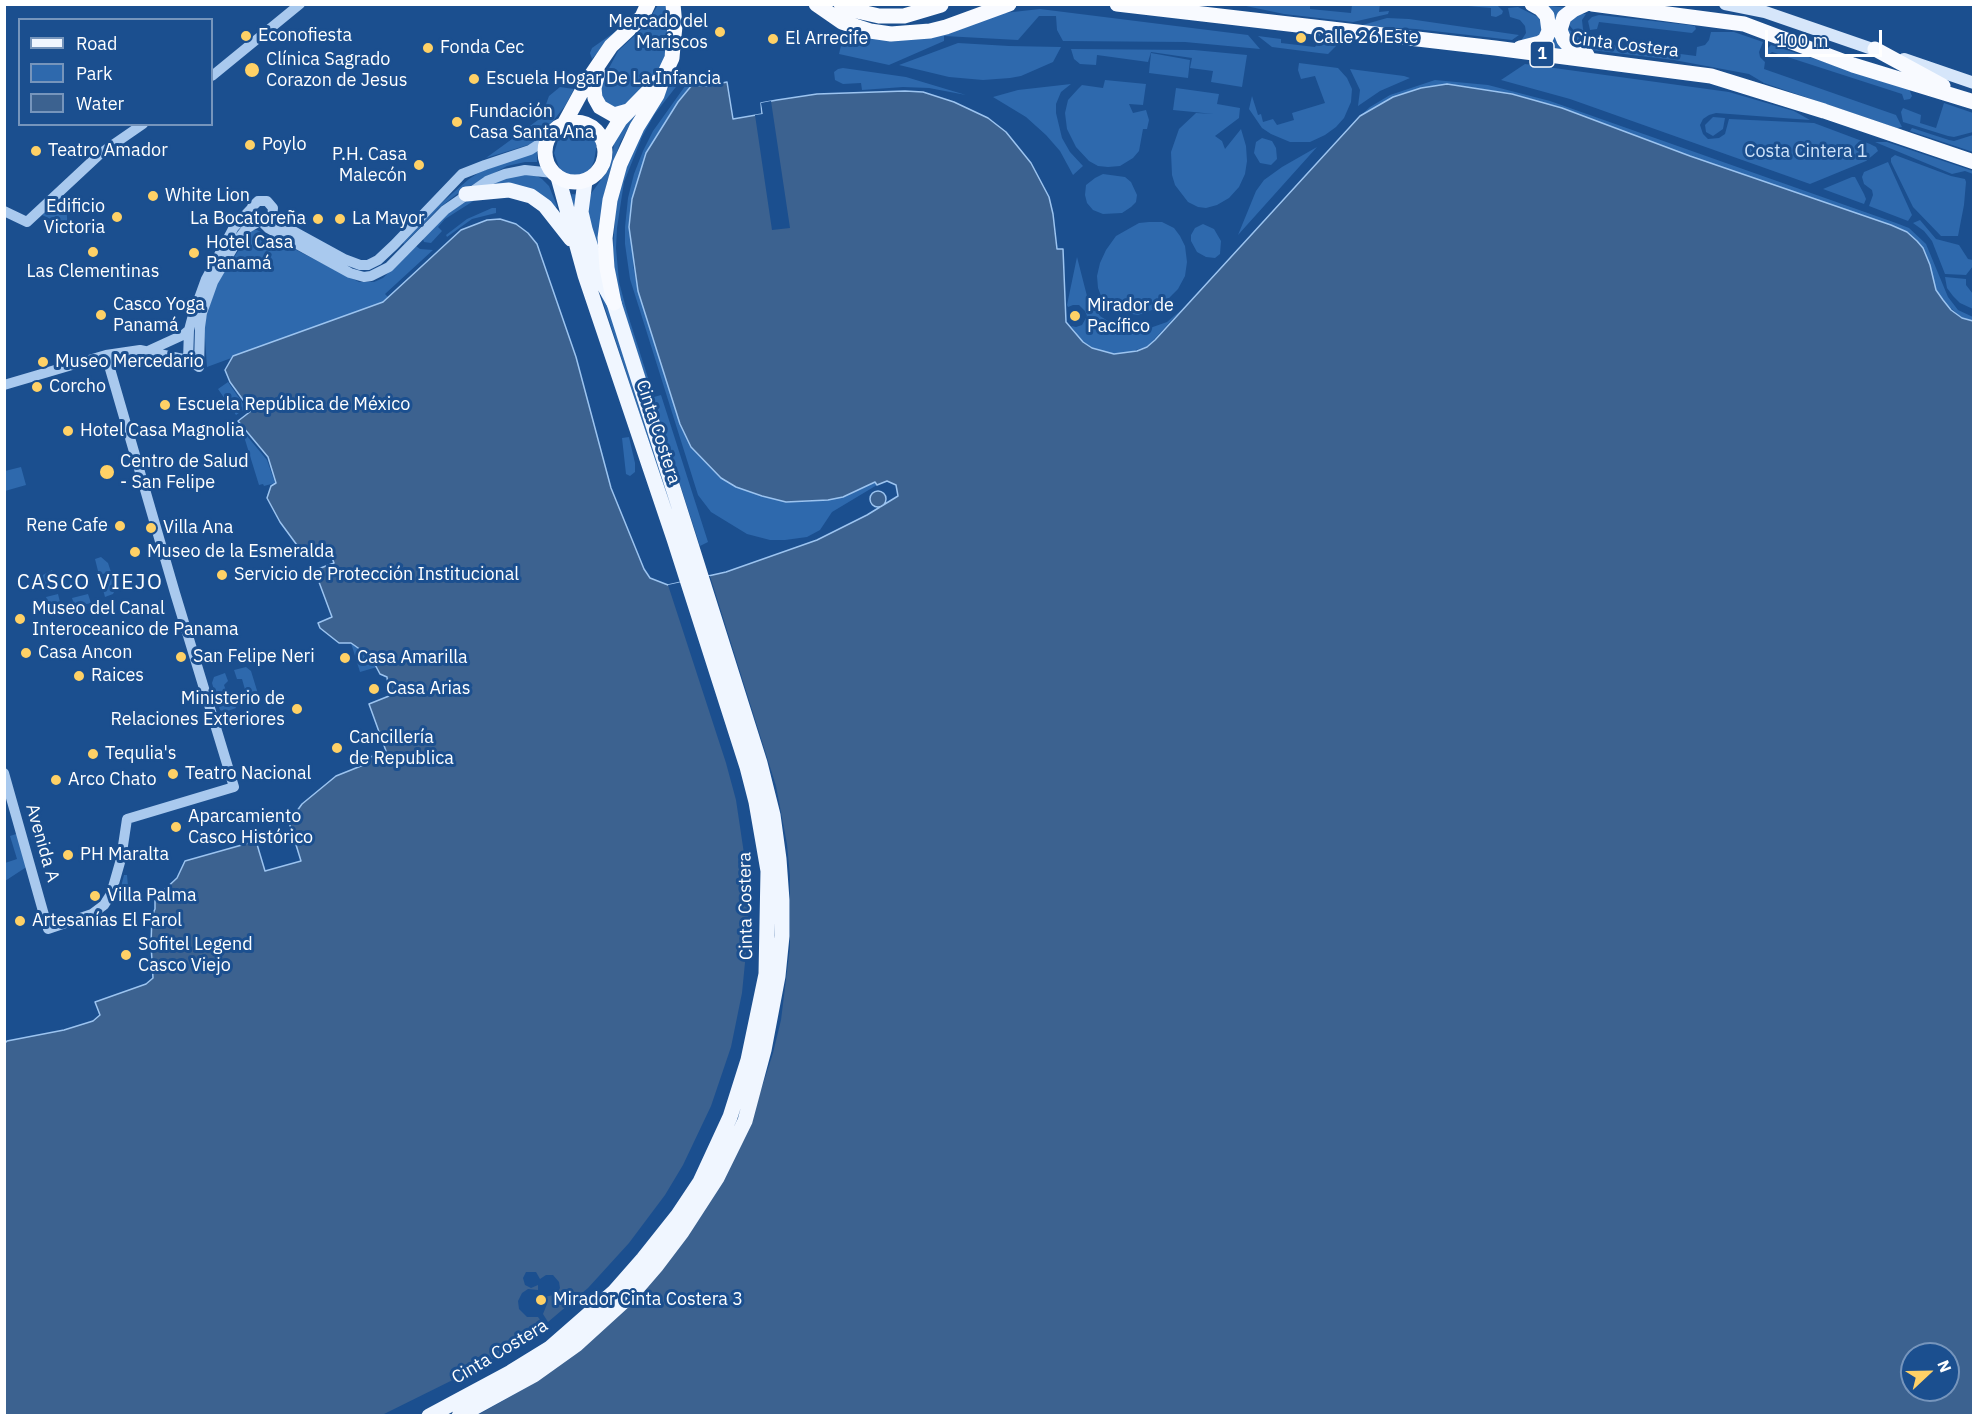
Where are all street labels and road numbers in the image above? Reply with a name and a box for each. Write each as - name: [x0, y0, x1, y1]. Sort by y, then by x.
- street label: Cinta Costera: [1570, 28, 1680, 62]
- road number: 1: [1530, 41, 1554, 67]
- street label: Cinta Costera: [631, 377, 685, 487]
- street label: Avenida A: [21, 801, 63, 885]
- street label: Cinta Costera: [734, 852, 758, 960]
- street label: Cinta Costera: [448, 1315, 552, 1389]

